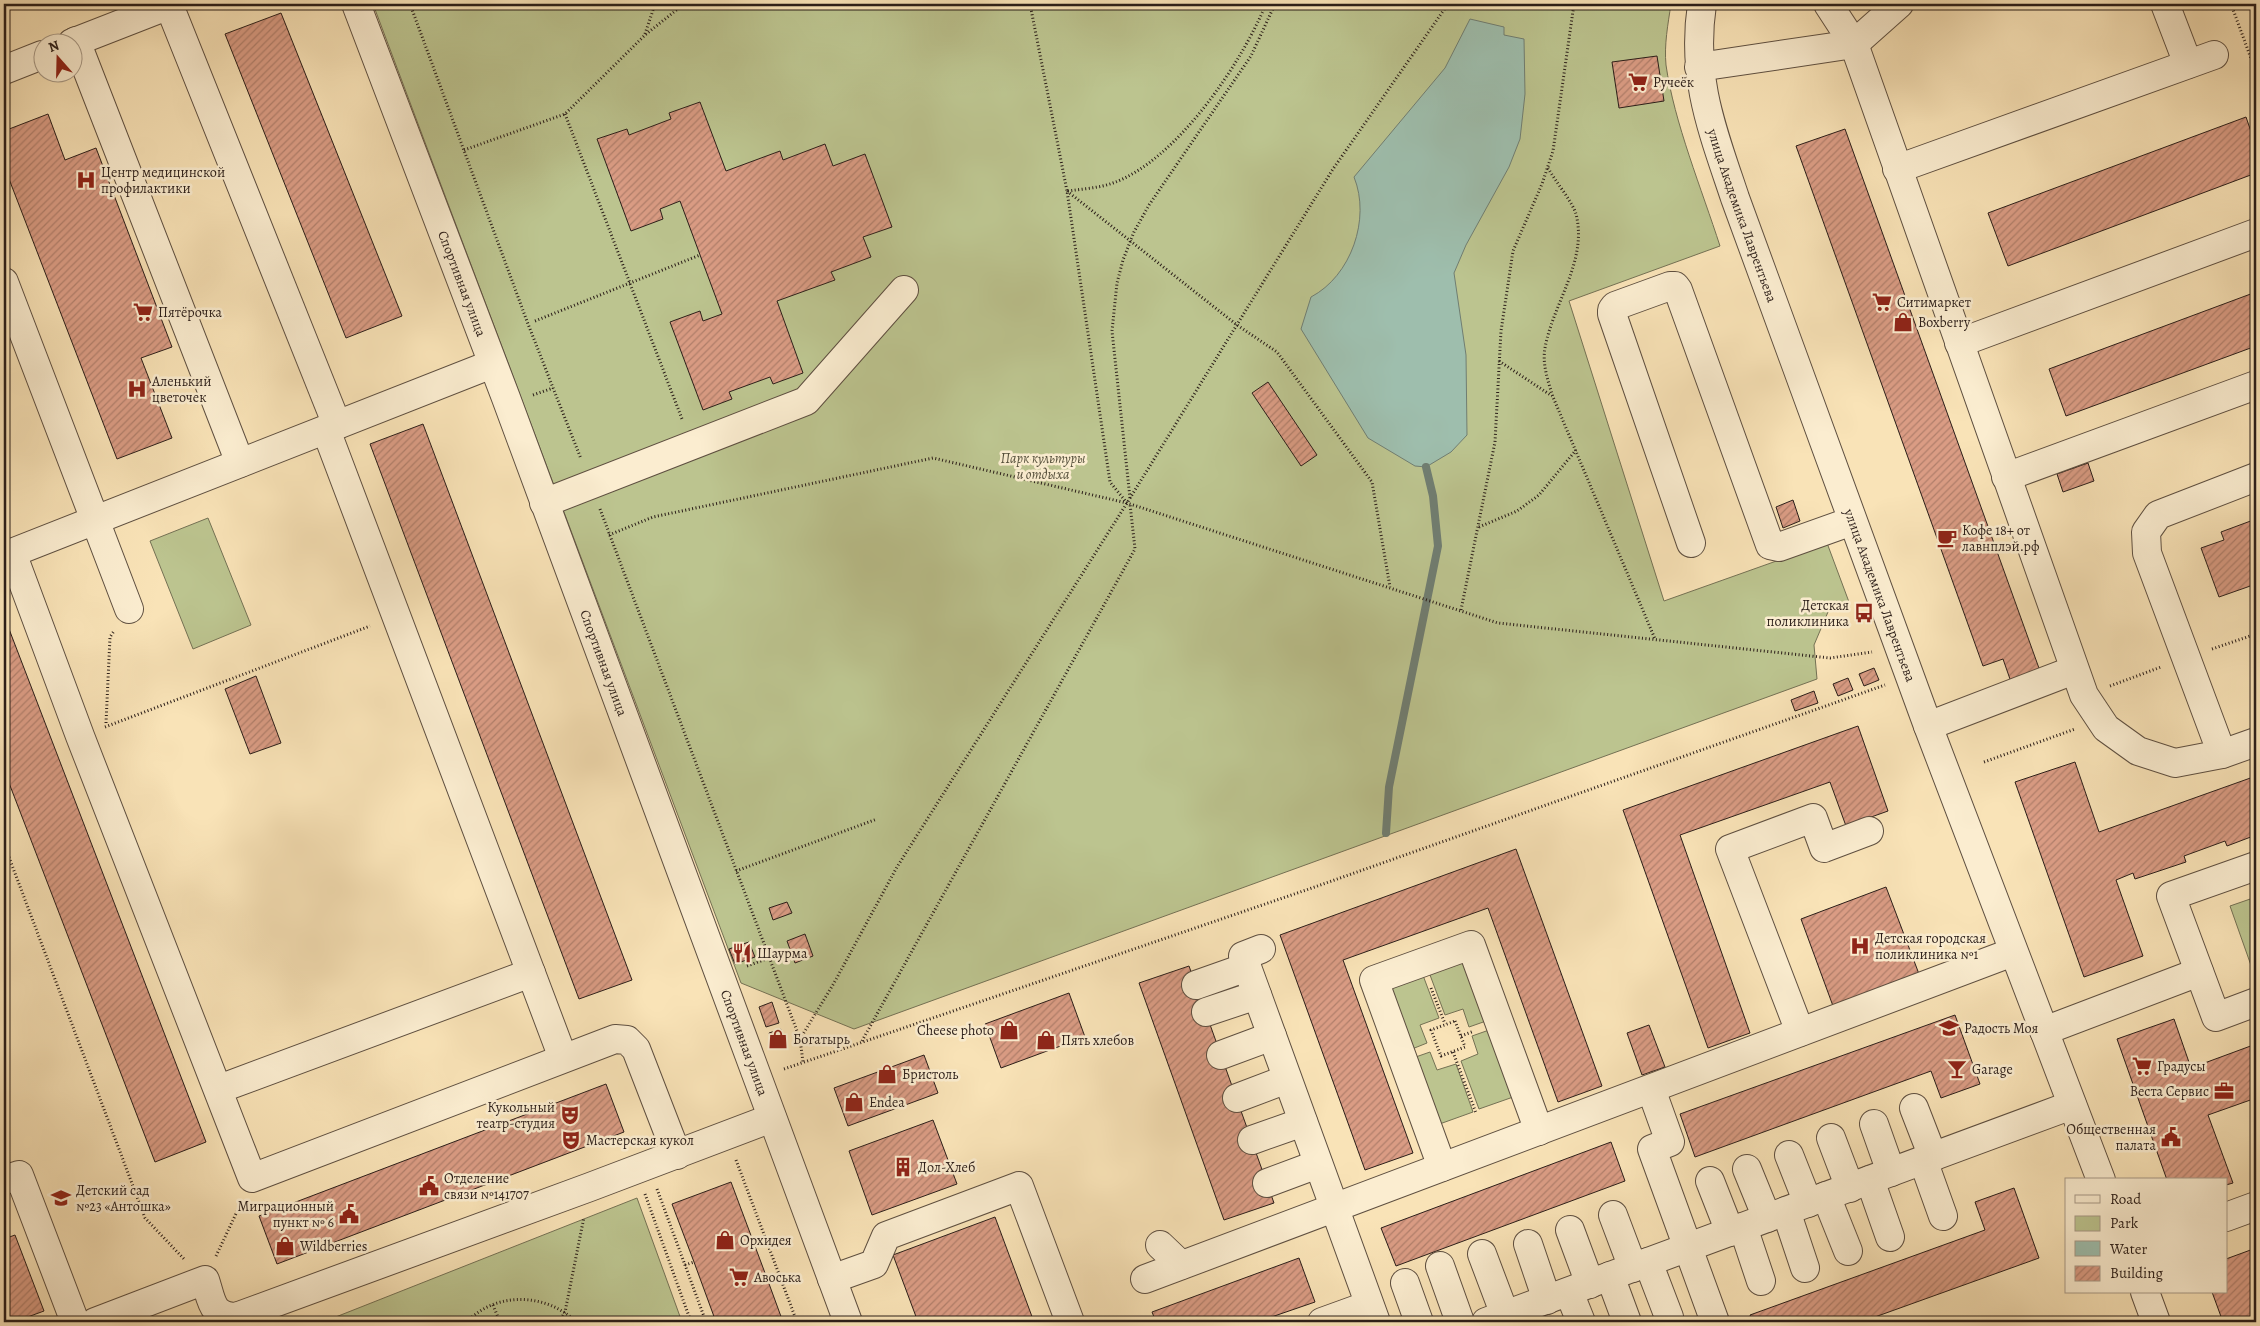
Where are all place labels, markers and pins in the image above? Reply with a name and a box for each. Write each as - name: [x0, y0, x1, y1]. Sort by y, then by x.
- supermarket icon: Ручеёк: [1627, 71, 1649, 93]
- place label: Ручеёк: [1653, 73, 1694, 92]
- place label: Центр медицинской профилактики: [101, 163, 225, 198]
- hospital icon: Центр медицинской профилактики: [75, 169, 97, 191]
- supermarket icon: Ситимаркет: [1871, 291, 1893, 313]
- place label: Ситимаркет: [1897, 293, 1971, 312]
- supermarket icon: Пятёрочка: [132, 301, 154, 323]
- place label: Пятёрочка: [158, 303, 222, 322]
- shop icon: Boxberry: [1892, 311, 1914, 333]
- place label: Boxberry: [1918, 313, 1971, 332]
- place label: Аленький цветочек: [151, 372, 211, 407]
- hospital icon: Аленький цветочек: [126, 378, 148, 400]
- place label: Кофе 18+ от лавнплэй.рф: [1962, 521, 2040, 556]
- cafe icon: Кофе 18+ от лавнплэй.рф: [1936, 527, 1958, 549]
- place label: Детская поликлиника: [1767, 596, 1850, 631]
- bus stop icon: Детская поликлиника: [1853, 602, 1875, 624]
- place label: Детская городская поликлиника №1: [1875, 929, 1986, 964]
- hospital icon: Детская городская поликлиника №1: [1849, 935, 1871, 957]
- restaurant icon: Шаурма: [731, 942, 753, 964]
- place label: Шаурма: [757, 944, 808, 963]
- school or university icon: Радость Моя: [1938, 1017, 1960, 1039]
- shop icon: Cheese photo: [998, 1019, 1020, 1041]
- place label: Радость Моя: [1964, 1019, 2038, 1038]
- place label: Cheese photo: [917, 1021, 994, 1040]
- shop icon: Богатырь: [767, 1028, 789, 1050]
- shop icon: Пять хлебов: [1035, 1029, 1057, 1051]
- place label: Богатырь: [793, 1030, 850, 1049]
- place label: Пять хлебов: [1061, 1031, 1134, 1050]
- supermarket icon: Градусы: [2131, 1055, 2153, 1077]
- place label: Градусы: [2157, 1057, 2206, 1076]
- bar icon: Garage: [1946, 1058, 1968, 1080]
- place label: Garage: [1972, 1060, 2013, 1079]
- shop icon: Бристоль: [876, 1063, 898, 1085]
- place label: Бристоль: [902, 1065, 958, 1084]
- office icon: Веста Сервис: [2213, 1080, 2235, 1102]
- place label: Веста Сервис: [2130, 1082, 2209, 1101]
- shop icon: Endea: [843, 1091, 865, 1113]
- place label: Endea: [869, 1093, 905, 1112]
- place label: Кукольный театр-студия: [477, 1098, 555, 1133]
- theatre icon: Кукольный театр-студия: [559, 1104, 581, 1126]
- place label: Общественная палата: [2066, 1120, 2157, 1155]
- public building icon: Общественная палата: [2160, 1126, 2182, 1148]
- theatre icon: Мастерская кукол: [560, 1129, 582, 1151]
- place label: Мастерская кукол: [586, 1131, 694, 1150]
- building icon: Дол-Хлеб: [892, 1156, 914, 1178]
- place label: Дол-Хлеб: [918, 1158, 975, 1177]
- place label: Отделение связи №141707: [444, 1169, 529, 1204]
- public building icon: Отделение связи №141707: [418, 1175, 440, 1197]
- place label: Детский сад №23 «Антошка»: [76, 1181, 171, 1216]
- school or university icon: Детский сад №23 «Антошка»: [50, 1187, 72, 1209]
- place label: Миграционный пункт № 6: [238, 1197, 334, 1232]
- public building icon: Миграционный пункт № 6: [338, 1203, 360, 1225]
- shop icon: Орхидея: [714, 1229, 736, 1251]
- place label: Орхидея: [740, 1231, 792, 1250]
- shop icon: Wildberries: [274, 1235, 296, 1257]
- place label: Wildberries: [299, 1237, 367, 1256]
- supermarket icon: Авоська: [728, 1266, 750, 1288]
- place label: Авоська: [753, 1268, 802, 1287]

